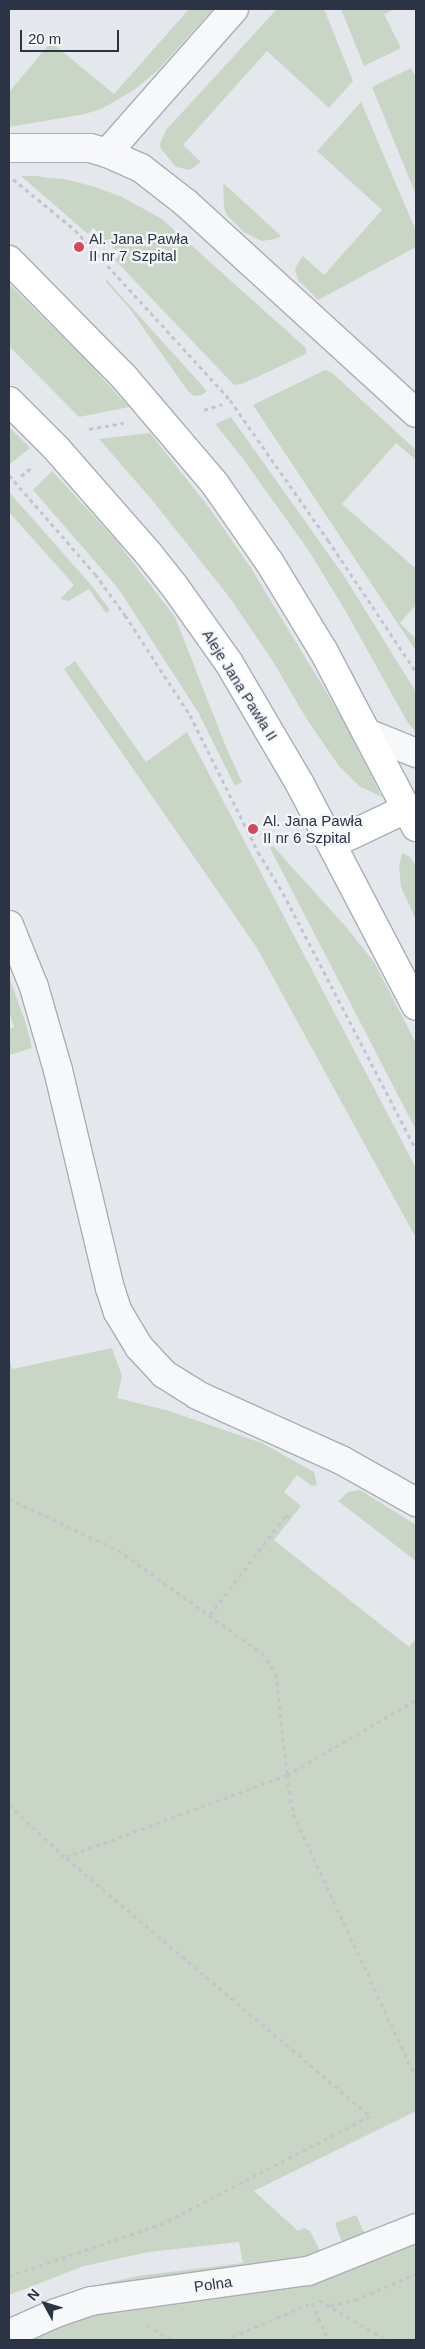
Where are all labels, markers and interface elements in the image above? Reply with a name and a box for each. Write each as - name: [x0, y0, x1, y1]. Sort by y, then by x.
- scale bar: [22, 20, 121, 52]
- text: 20 m: [28, 30, 61, 47]
- place label: Al. Jana Pawła II nr 7 Szpital: [89, 229, 188, 264]
- marker: Al. Jana Pawła II nr 7 Szpital: [73, 241, 85, 253]
- street label: Aleje Jana Pawła II: [199, 626, 281, 744]
- place label: Al. Jana Pawła II nr 6 Szpital: [263, 811, 362, 846]
- marker: Al. Jana Pawła II nr 6 Szpital: [247, 823, 259, 835]
- street label: Polna: [193, 2272, 233, 2296]
- north arrow: [20, 2279, 70, 2329]
- text: N: [24, 2286, 43, 2304]

